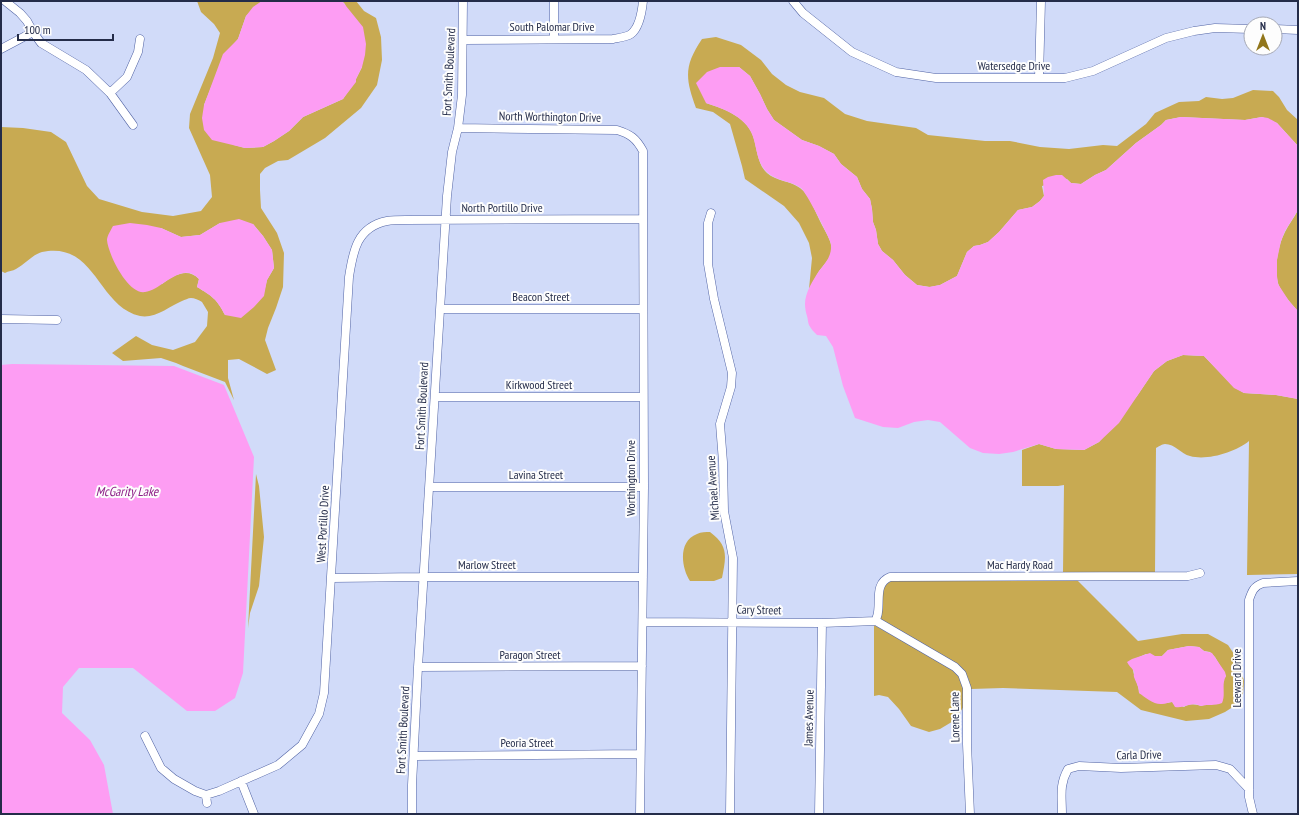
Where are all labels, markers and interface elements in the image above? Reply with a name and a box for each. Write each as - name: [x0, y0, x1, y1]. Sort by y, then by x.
- scale bar: [18, 16, 113, 42]
- north arrow: [1243, 16, 1283, 56]
- street label: South Palomar Drive: [510, 19, 594, 34]
- text: N: [1260, 19, 1266, 33]
- text: 100 m: [24, 22, 51, 37]
- street label: Fort Smith Boulevard: [439, 28, 458, 116]
- street label: Watersedge Drive: [978, 58, 1050, 73]
- street label: North Worthington Drive: [499, 108, 601, 125]
- street label: North Portillo Drive: [461, 200, 543, 215]
- street label: Beacon Street: [512, 289, 570, 304]
- street label: Fort Smith Boulevard: [412, 362, 431, 450]
- street label: Kirkwood Street: [506, 377, 573, 392]
- street label: Worthington Drive: [623, 440, 638, 516]
- street label: Michael Avenue: [703, 455, 722, 521]
- street label: Lavina Street: [509, 467, 564, 482]
- water label: McGarity Lake: [96, 483, 160, 500]
- street label: West Portillo Drive: [313, 485, 332, 563]
- street label: Marlow Street: [458, 557, 517, 572]
- street label: Mac Hardy Road: [987, 557, 1053, 572]
- street label: Cary Street: [736, 602, 782, 617]
- street label: Paragon Street: [500, 647, 561, 662]
- street label: Leeward Drive: [1229, 649, 1244, 707]
- street label: Fort Smith Boulevard: [393, 686, 412, 774]
- street label: James Avenue: [800, 689, 816, 748]
- street label: Lorene Lane: [947, 692, 962, 742]
- street label: Peoria Street: [500, 735, 554, 750]
- street label: Carla Drive: [1116, 747, 1162, 762]

